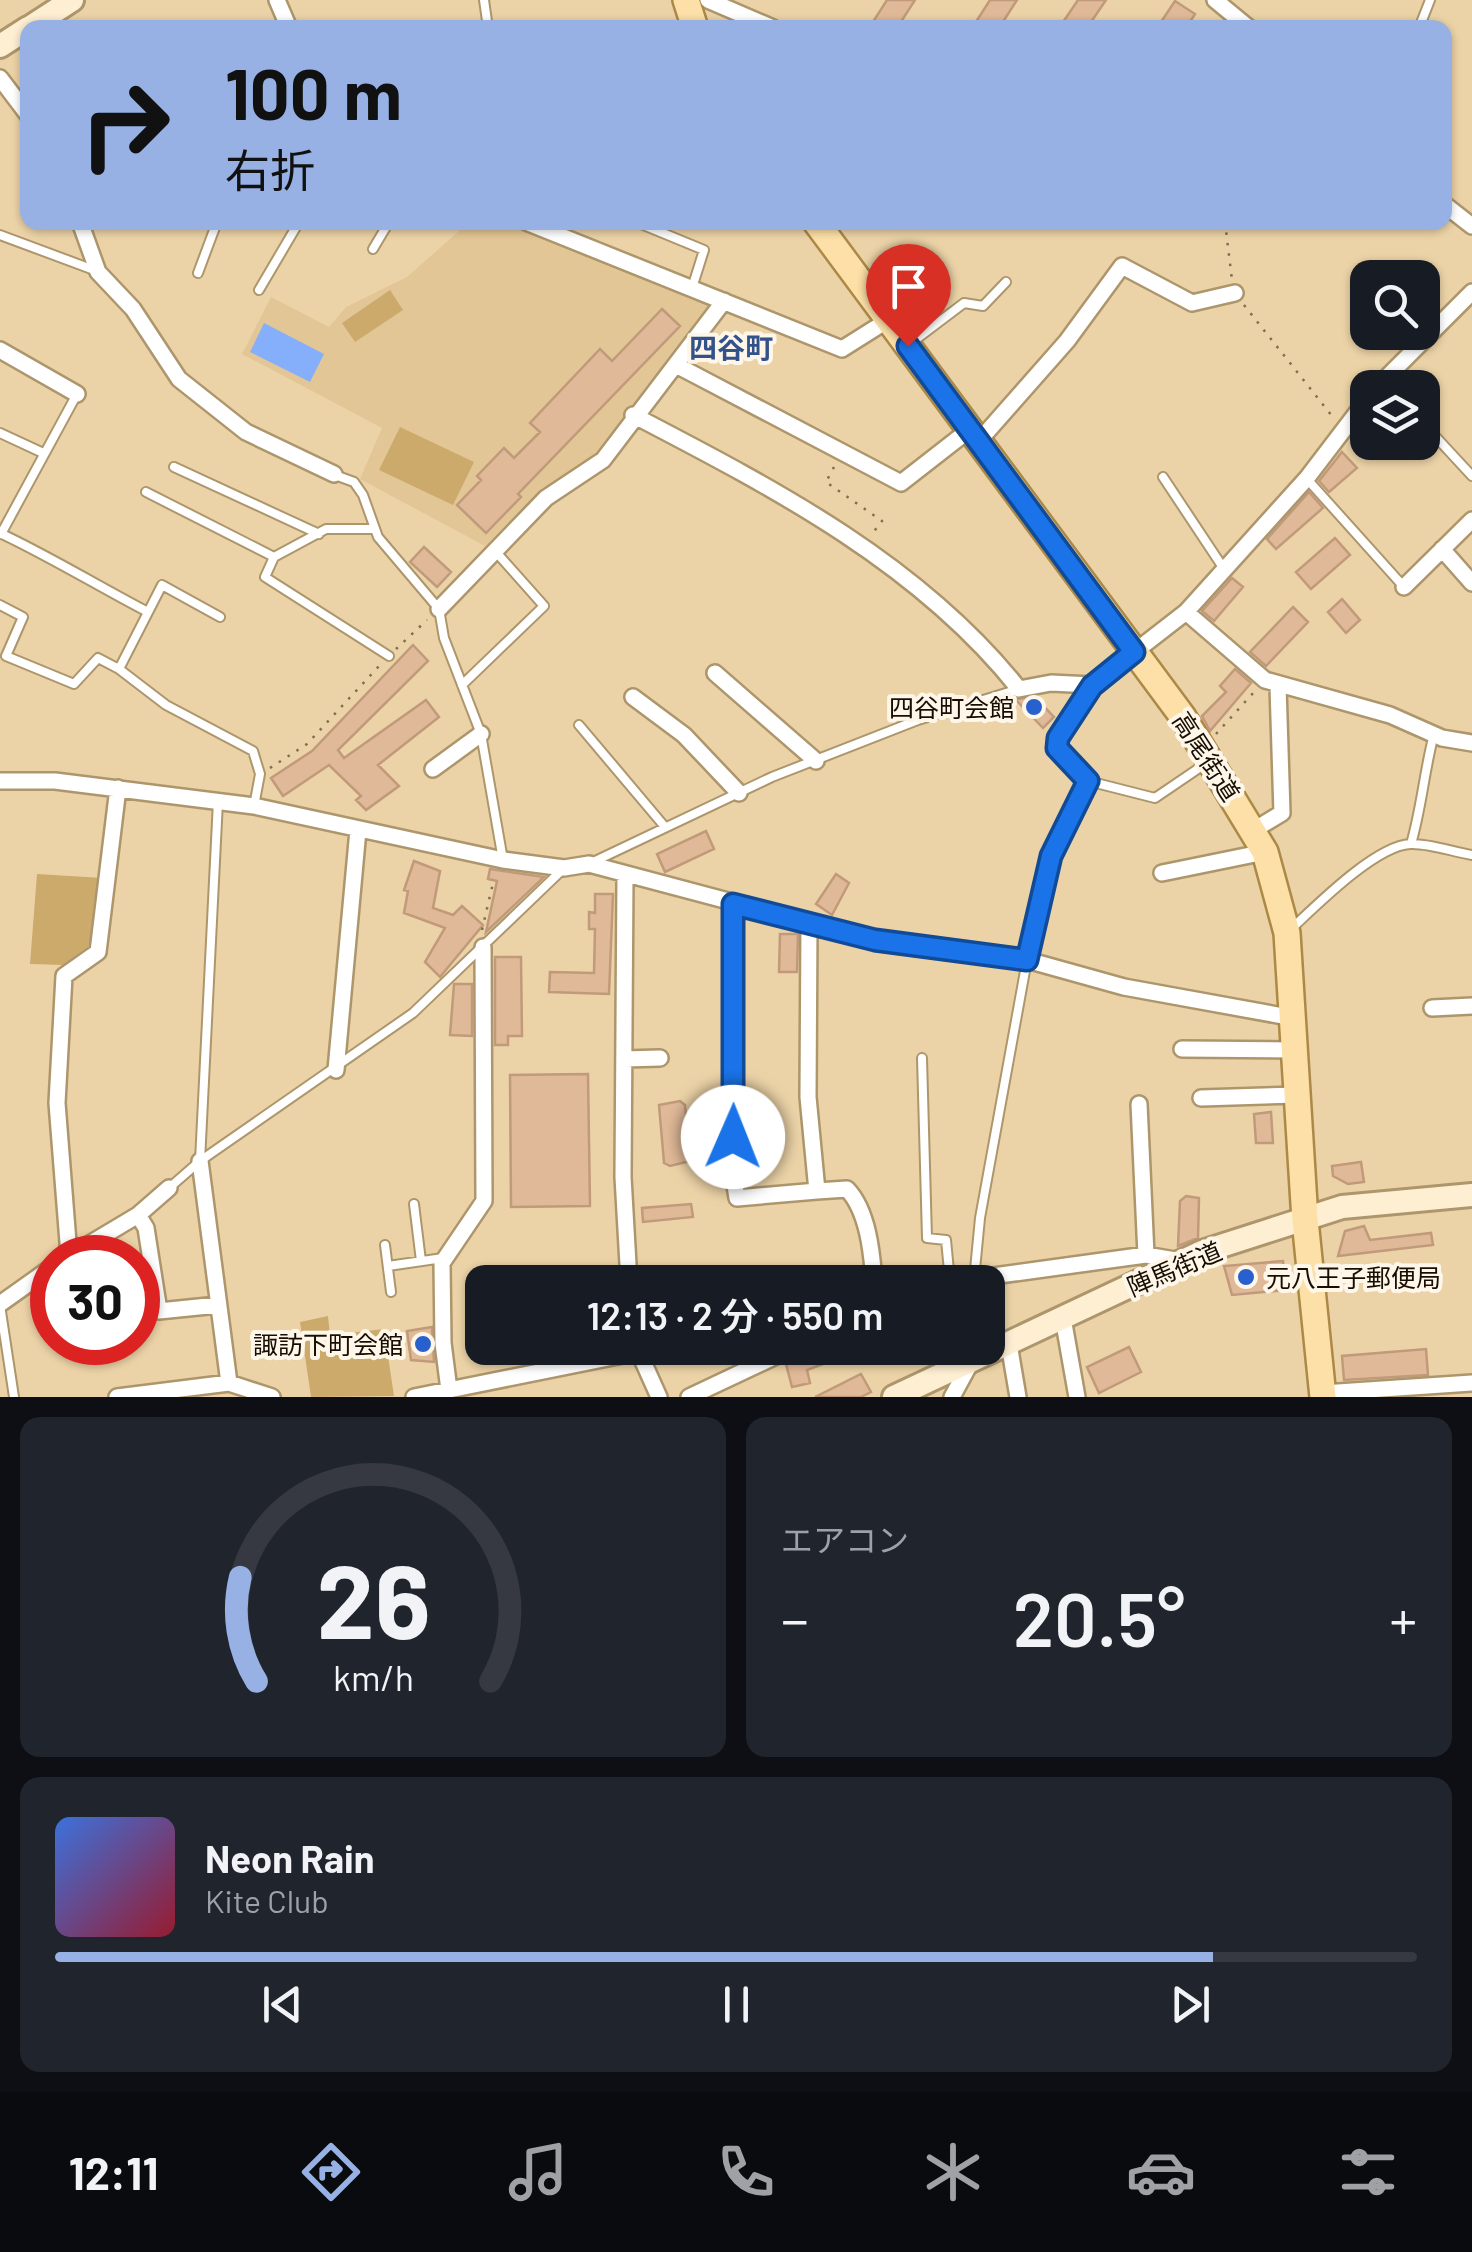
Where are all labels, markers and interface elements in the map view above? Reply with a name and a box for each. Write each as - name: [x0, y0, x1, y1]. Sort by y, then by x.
- text: 100 m: [225, 50, 402, 134]
- icon: right: [60, 60, 190, 190]
- text: 右折: [225, 142, 315, 196]
- pin: [866, 244, 951, 347]
- icon: arrive: [881, 259, 936, 314]
- map controls: [1350, 260, 1440, 460]
- button: search: [1350, 260, 1440, 350]
- district label: 四谷町: [689, 330, 773, 364]
- button: layers: [1350, 370, 1440, 460]
- place label: 四谷町会館: [889, 692, 1014, 722]
- marker: 四谷町会館: [1023, 696, 1045, 718]
- street label: 高尾街道: [1167, 706, 1247, 806]
- position arrow: [681, 1085, 785, 1189]
- speed limit sign: 30: [30, 1235, 160, 1365]
- street label: 陣馬街道: [1122, 1235, 1226, 1301]
- place label: 元八王子郵便局: [1266, 1262, 1441, 1292]
- marker: 元八王子郵便局: [1235, 1266, 1257, 1288]
- text: 12:13 · 2 分 · 550 m: [587, 1292, 883, 1338]
- place label: 諏訪下町会館: [253, 1329, 403, 1359]
- marker: 諏訪下町会館: [412, 1333, 434, 1355]
- text: エアコン: [781, 1520, 909, 1558]
- text: 26: [316, 1535, 430, 1660]
- text: 20.5°: [1013, 1572, 1185, 1662]
- text: −: [781, 1585, 809, 1651]
- text: +: [1389, 1585, 1417, 1651]
- text: km/h: [333, 1655, 413, 1698]
- text: Neon Rain: [205, 1835, 374, 1881]
- text: Kite Club: [205, 1881, 329, 1919]
- icon: previous: [255, 1977, 310, 2032]
- icon: pause: [709, 1977, 764, 2032]
- icon: next: [1163, 1977, 1218, 2032]
- icon: directions: [296, 2137, 366, 2207]
- icon: music: [503, 2137, 573, 2207]
- icon: phone: [711, 2137, 781, 2207]
- icon: climate: [918, 2137, 988, 2207]
- icon: car: [1126, 2137, 1196, 2207]
- icon: filters: [1333, 2137, 1403, 2207]
- text: 12:11: [69, 2145, 158, 2199]

